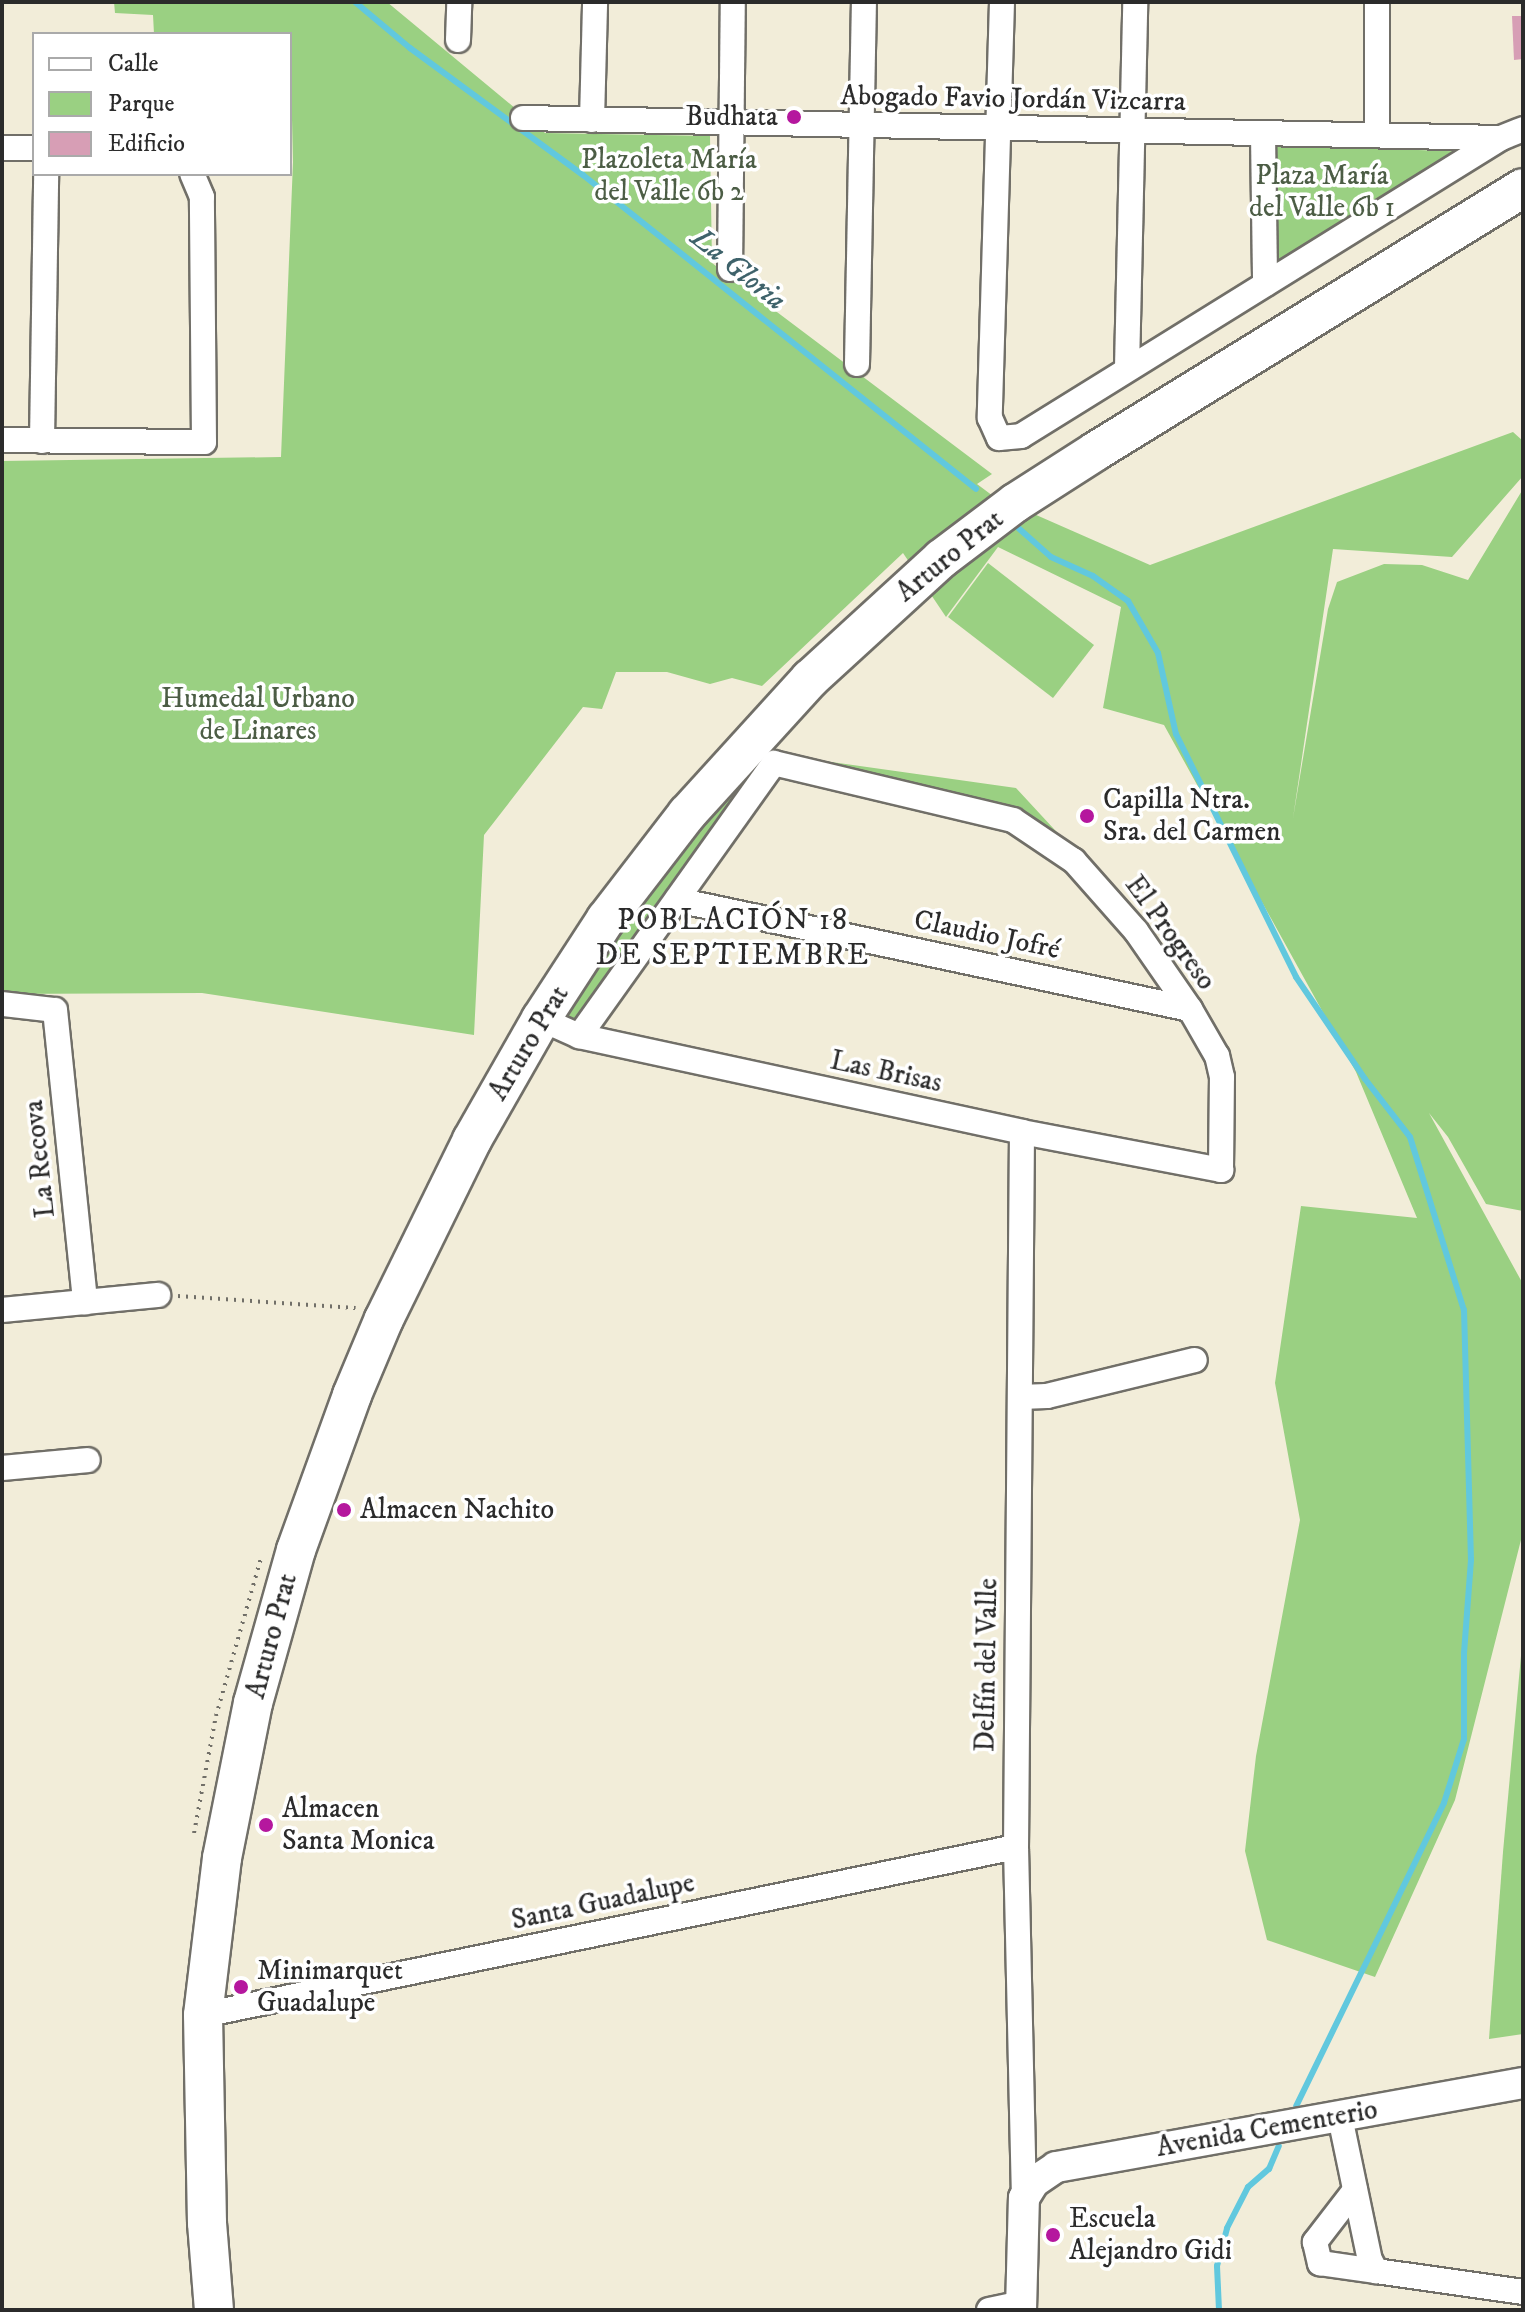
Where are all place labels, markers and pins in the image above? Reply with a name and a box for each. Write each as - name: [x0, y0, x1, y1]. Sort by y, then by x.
- place label: Budhata: [685, 100, 778, 134]
- marker: Budhata: [785, 108, 803, 126]
- place label: Capilla Ntra. Sra. del Carmen: [1103, 783, 1281, 849]
- marker: Capilla Ntra. Sra. del Carmen: [1078, 807, 1096, 825]
- place label: Almacen Nachito: [360, 1493, 554, 1527]
- marker: Almacen Nachito: [335, 1501, 353, 1519]
- place label: Almacen Santa Monica: [282, 1792, 435, 1858]
- marker: Almacen Santa Monica: [257, 1816, 275, 1834]
- place label: Minimarquet Guadalupe: [257, 1954, 403, 2020]
- marker: Minimarquet Guadalupe: [232, 1978, 250, 1996]
- place label: Escuela Alejandro Gidi: [1069, 2202, 1232, 2268]
- marker: Escuela Alejandro Gidi: [1044, 2226, 1062, 2244]

